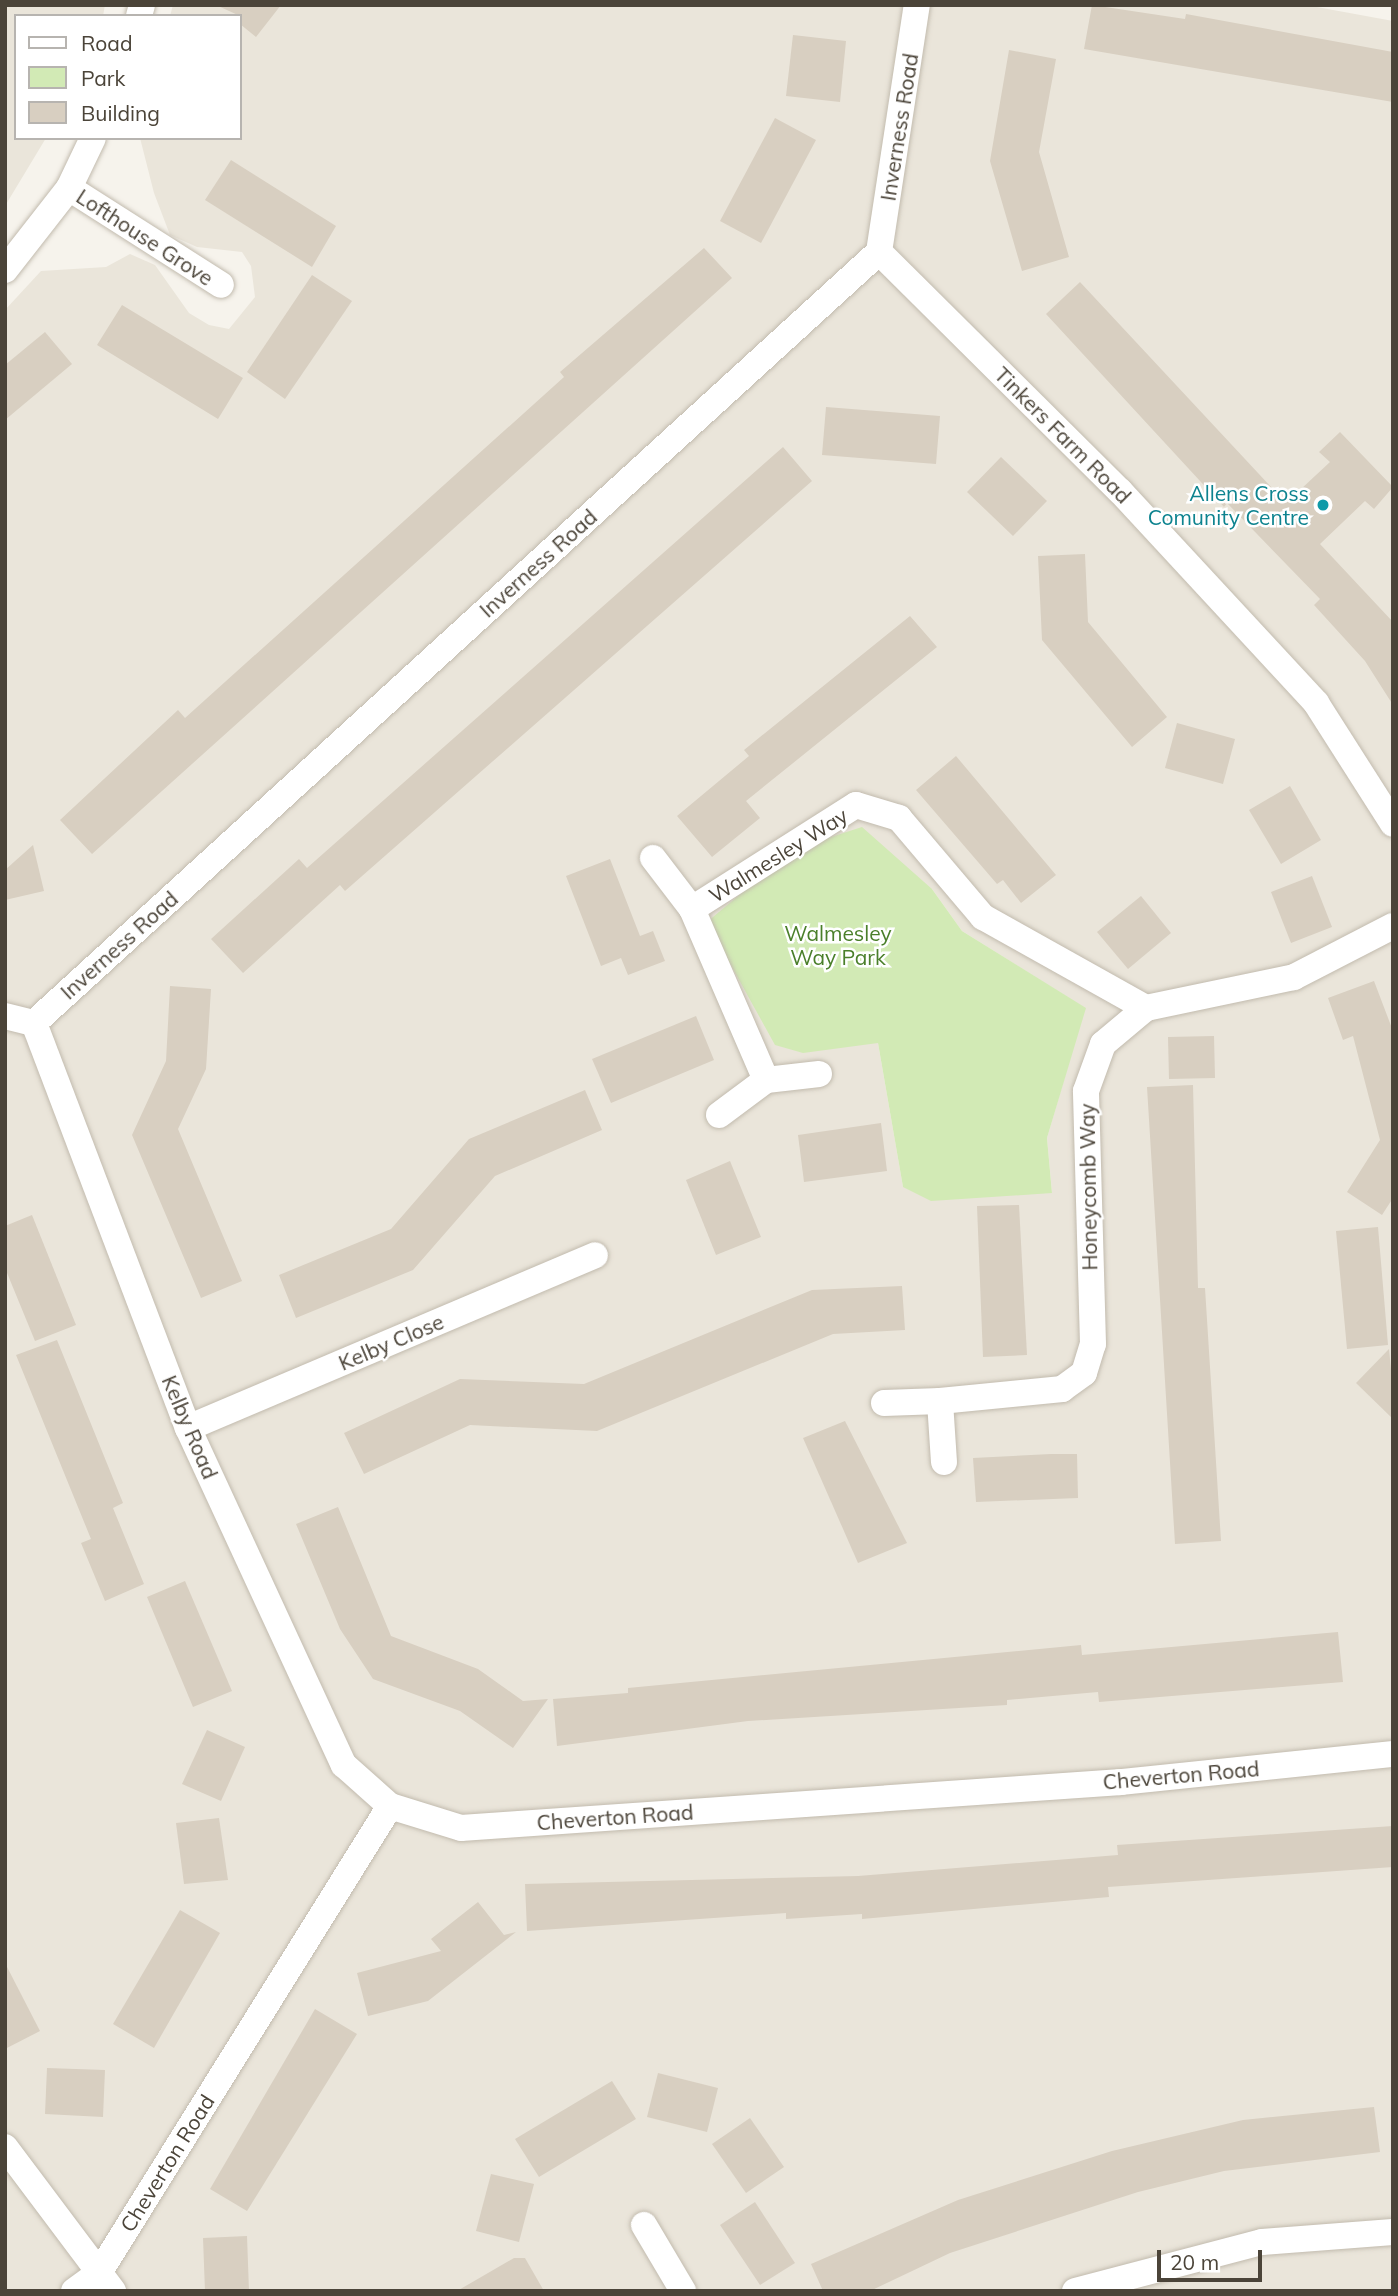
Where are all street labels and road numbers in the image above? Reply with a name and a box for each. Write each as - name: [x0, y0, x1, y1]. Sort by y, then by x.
- street label: Inverness Road: [875, 51, 923, 203]
- street label: Lofthouse Grove: [72, 183, 218, 291]
- street label: Tinkers Farm Road: [990, 362, 1136, 508]
- street label: Inverness Road: [474, 504, 602, 622]
- street label: Walmesley Way: [704, 802, 852, 908]
- street label: Inverness Road: [55, 886, 183, 1004]
- street label: Honeycomb Way: [1074, 1103, 1102, 1271]
- street label: Kelby Close: [335, 1309, 447, 1375]
- street label: Kelby Road: [157, 1371, 223, 1483]
- street label: Cheverton Road: [1102, 1756, 1260, 1794]
- street label: Cheverton Road: [536, 1799, 694, 1835]
- street label: Cheverton Road: [115, 2090, 219, 2236]

